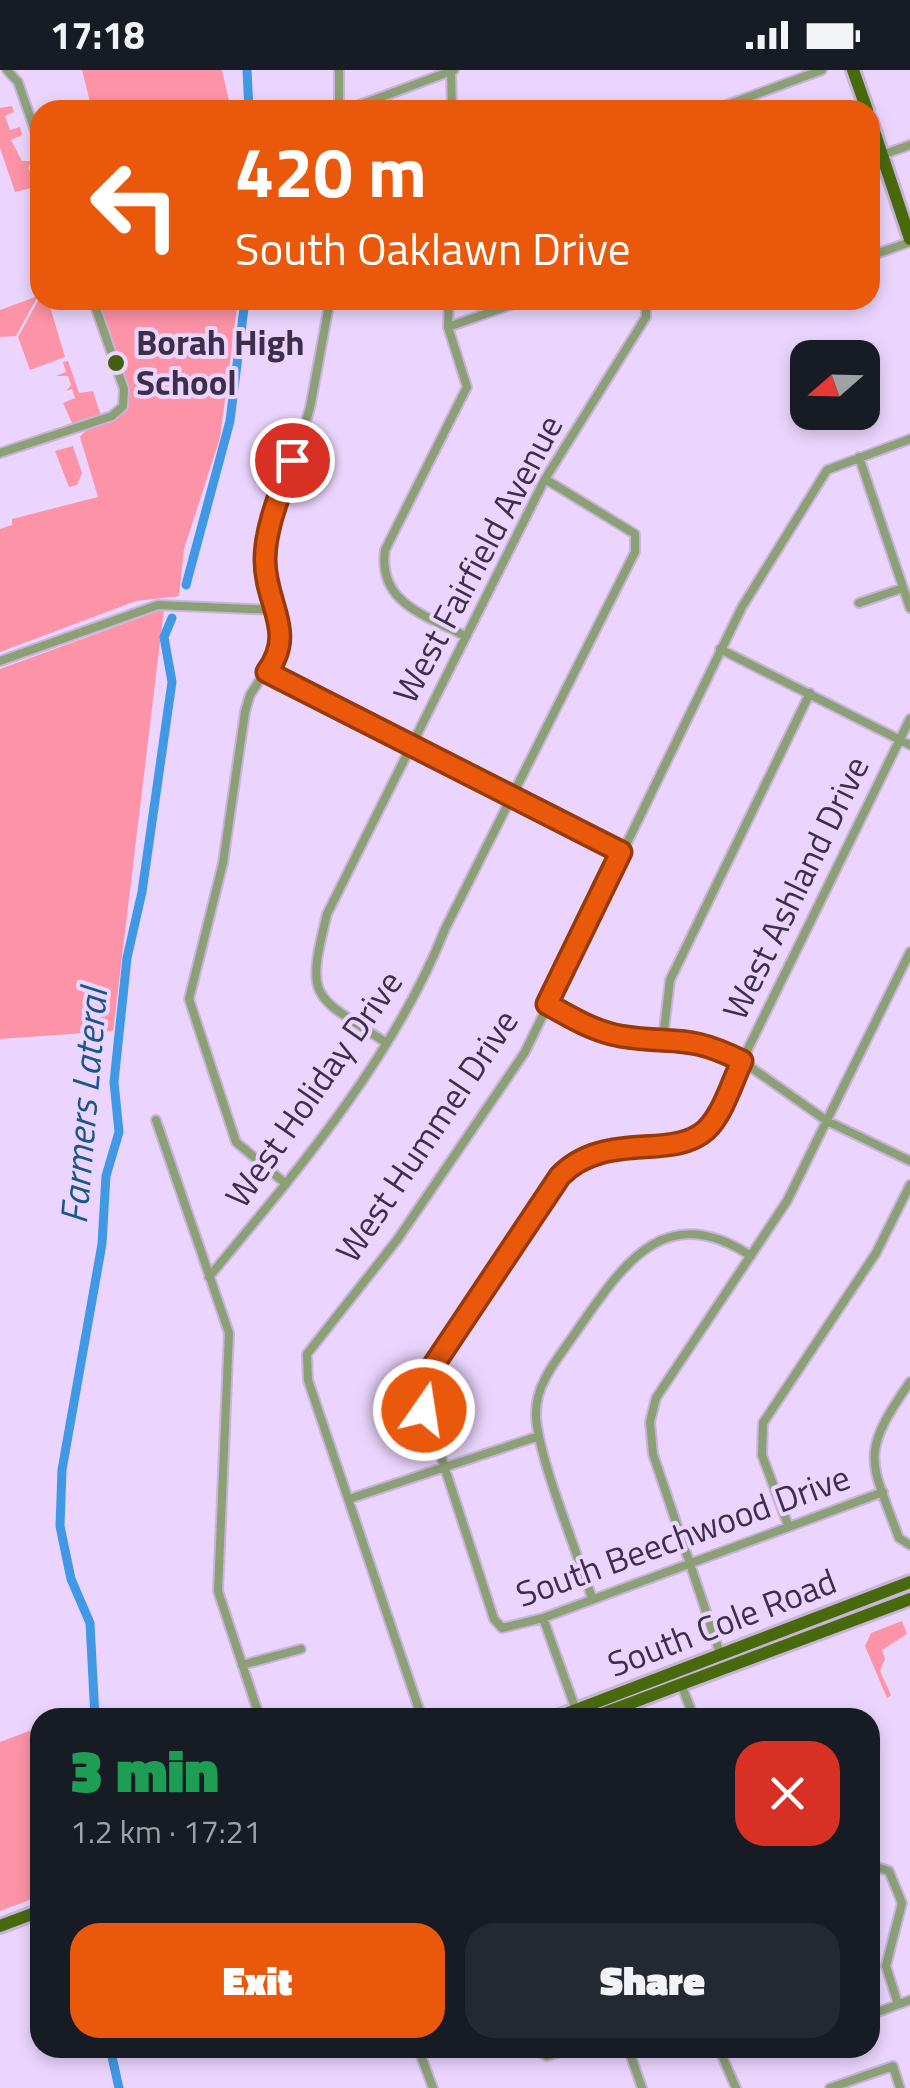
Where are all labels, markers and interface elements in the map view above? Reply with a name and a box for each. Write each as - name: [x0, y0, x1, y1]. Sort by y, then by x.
- text: 17:18: [50, 6, 145, 64]
- text: 420 m: [235, 118, 427, 224]
- icon: left: [70, 140, 200, 270]
- text: South Oaklawn Drive: [235, 214, 630, 282]
- place label: Borah High School: [136, 315, 305, 409]
- north arrow: [790, 340, 880, 430]
- map controls: [790, 340, 880, 430]
- marker: Borah High School: [105, 352, 127, 374]
- street label: West Fairfield Avenue: [378, 405, 576, 712]
- pin: [250, 418, 335, 503]
- icon: arrive: [265, 433, 320, 488]
- street label: West Ashland Drive: [708, 747, 882, 1029]
- street label: West Holiday Drive: [211, 959, 415, 1218]
- water label: Farmers Lateral: [44, 982, 123, 1226]
- street label: West Hummel Drive: [321, 998, 531, 1273]
- position arrow: [372, 1358, 476, 1462]
- street label: South Beechwood Drive: [508, 1450, 857, 1621]
- street label: South Cole Road: [599, 1554, 844, 1690]
- text: 3 min: [70, 1724, 219, 1815]
- button: close: [735, 1741, 840, 1846]
- text: 1.2 km · 17:21: [70, 1807, 262, 1855]
- button: Exit: [70, 1923, 445, 2038]
- button: Share: [465, 1923, 840, 2038]

